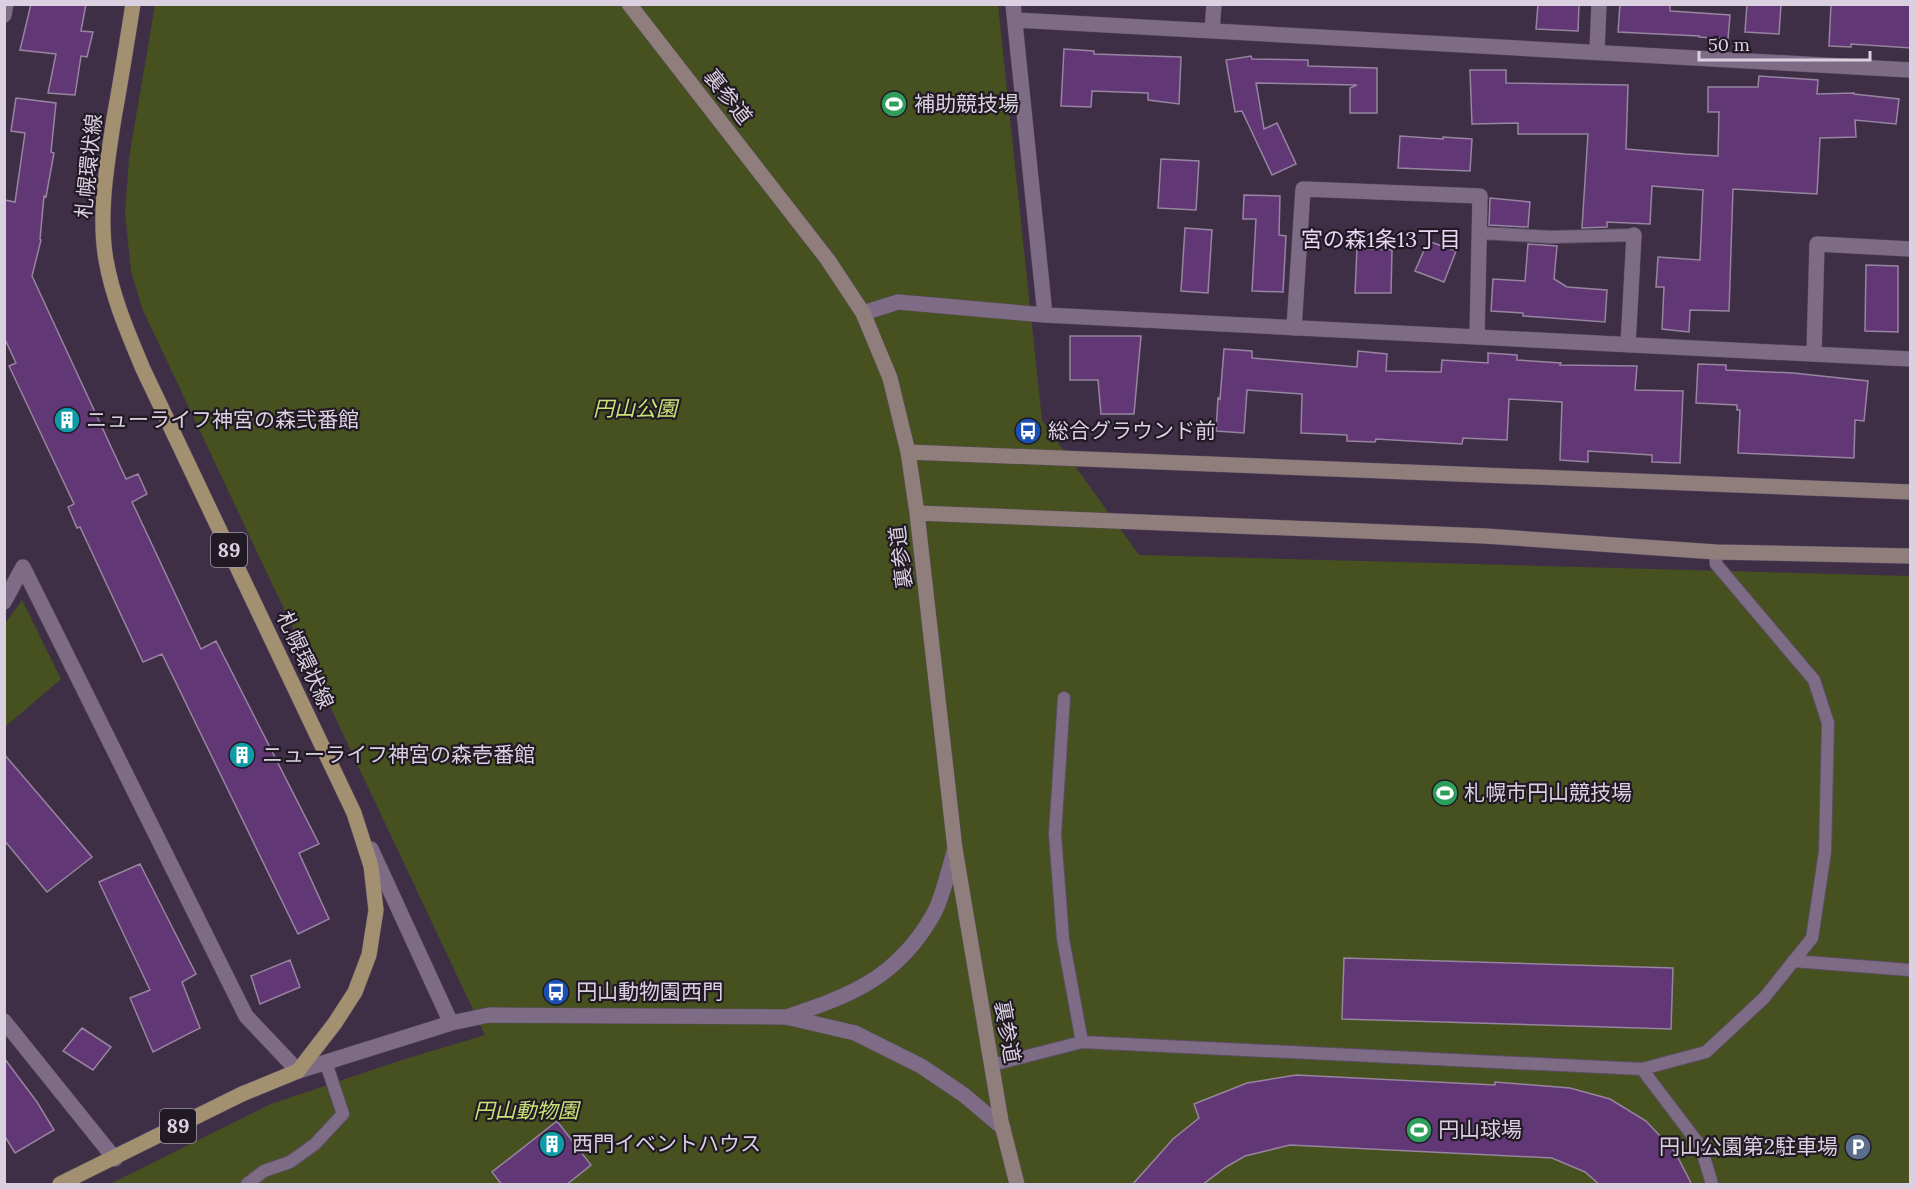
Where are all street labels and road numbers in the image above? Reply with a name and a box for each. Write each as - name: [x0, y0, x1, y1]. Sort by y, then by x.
- street label: 裏参道: [698, 64, 758, 130]
- street label: 札幌環状線: [70, 112, 107, 220]
- street label: 裏参道: [883, 524, 918, 590]
- road number: 89: [211, 533, 247, 567]
- street label: 札幌環状線: [271, 607, 340, 713]
- street label: 裏参道: [989, 999, 1026, 1065]
- road number: 89: [160, 1109, 196, 1143]

